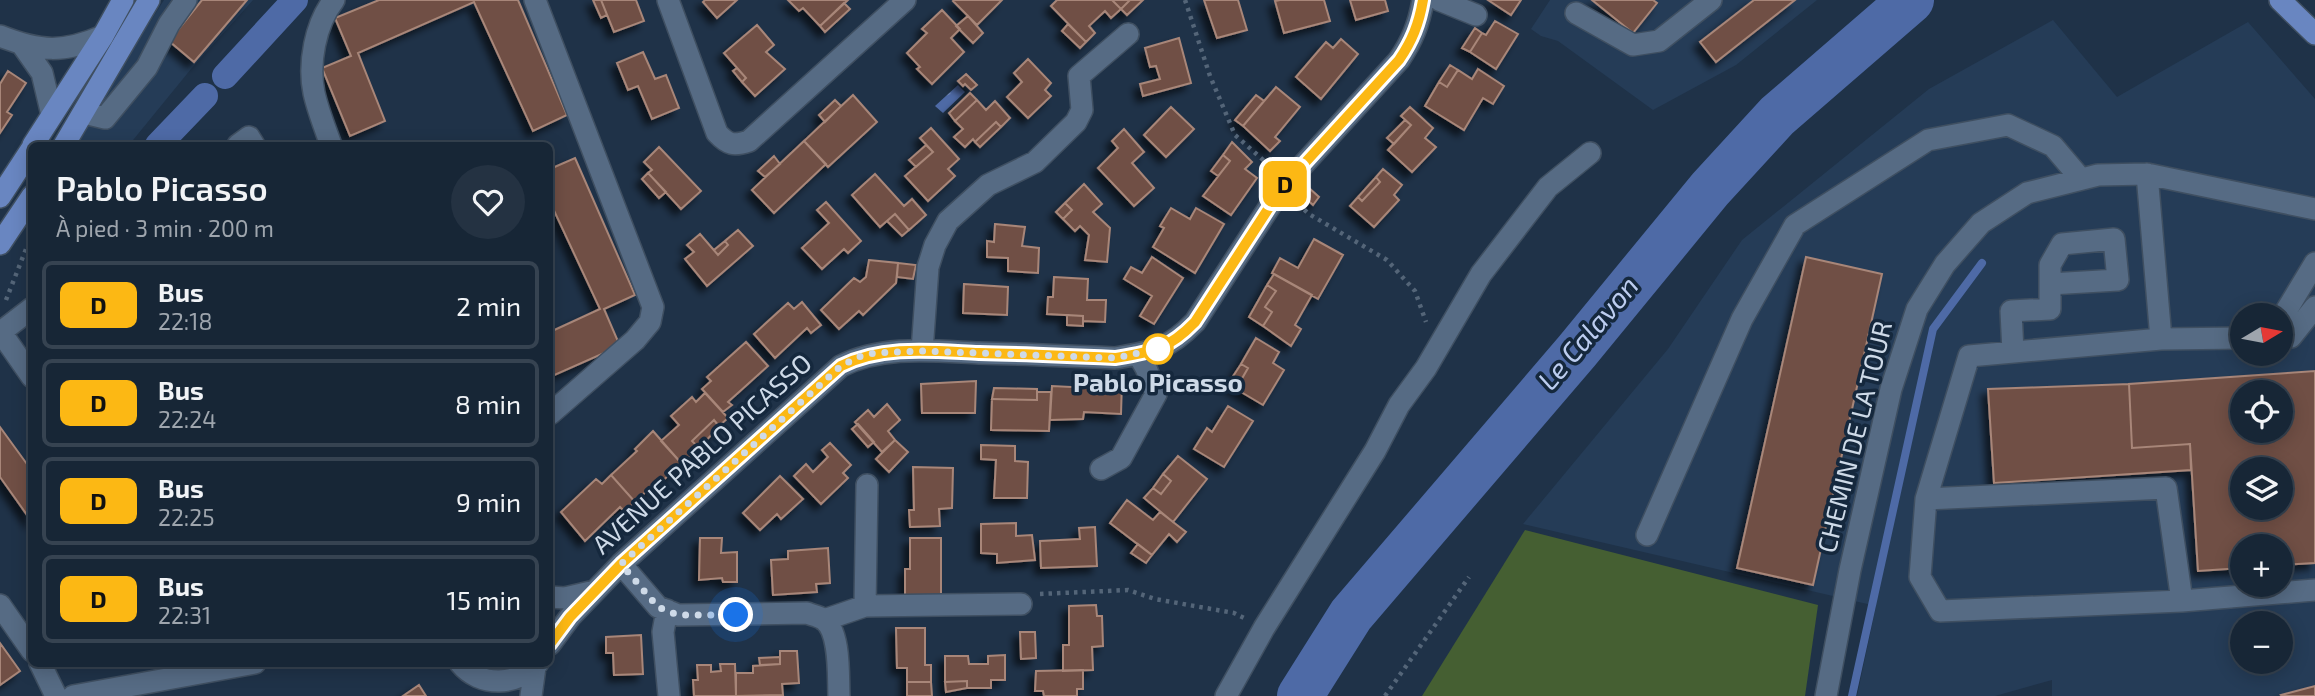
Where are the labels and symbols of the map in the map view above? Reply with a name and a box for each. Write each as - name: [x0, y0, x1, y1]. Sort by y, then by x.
- line badge: D: [1262, 161, 1308, 207]
- water label: Le Calavon: [1530, 268, 1645, 396]
- north arrow: [2230, 303, 2292, 366]
- street label: CHEMIN DE LA TOUR: [1810, 318, 1897, 556]
- marker: Pablo Picasso: [1143, 334, 1173, 364]
- street label: AVENUE PABLO PICASSO: [585, 346, 817, 559]
- place label: Pablo Picasso: [1073, 366, 1243, 397]
- your location: [718, 597, 753, 632]

